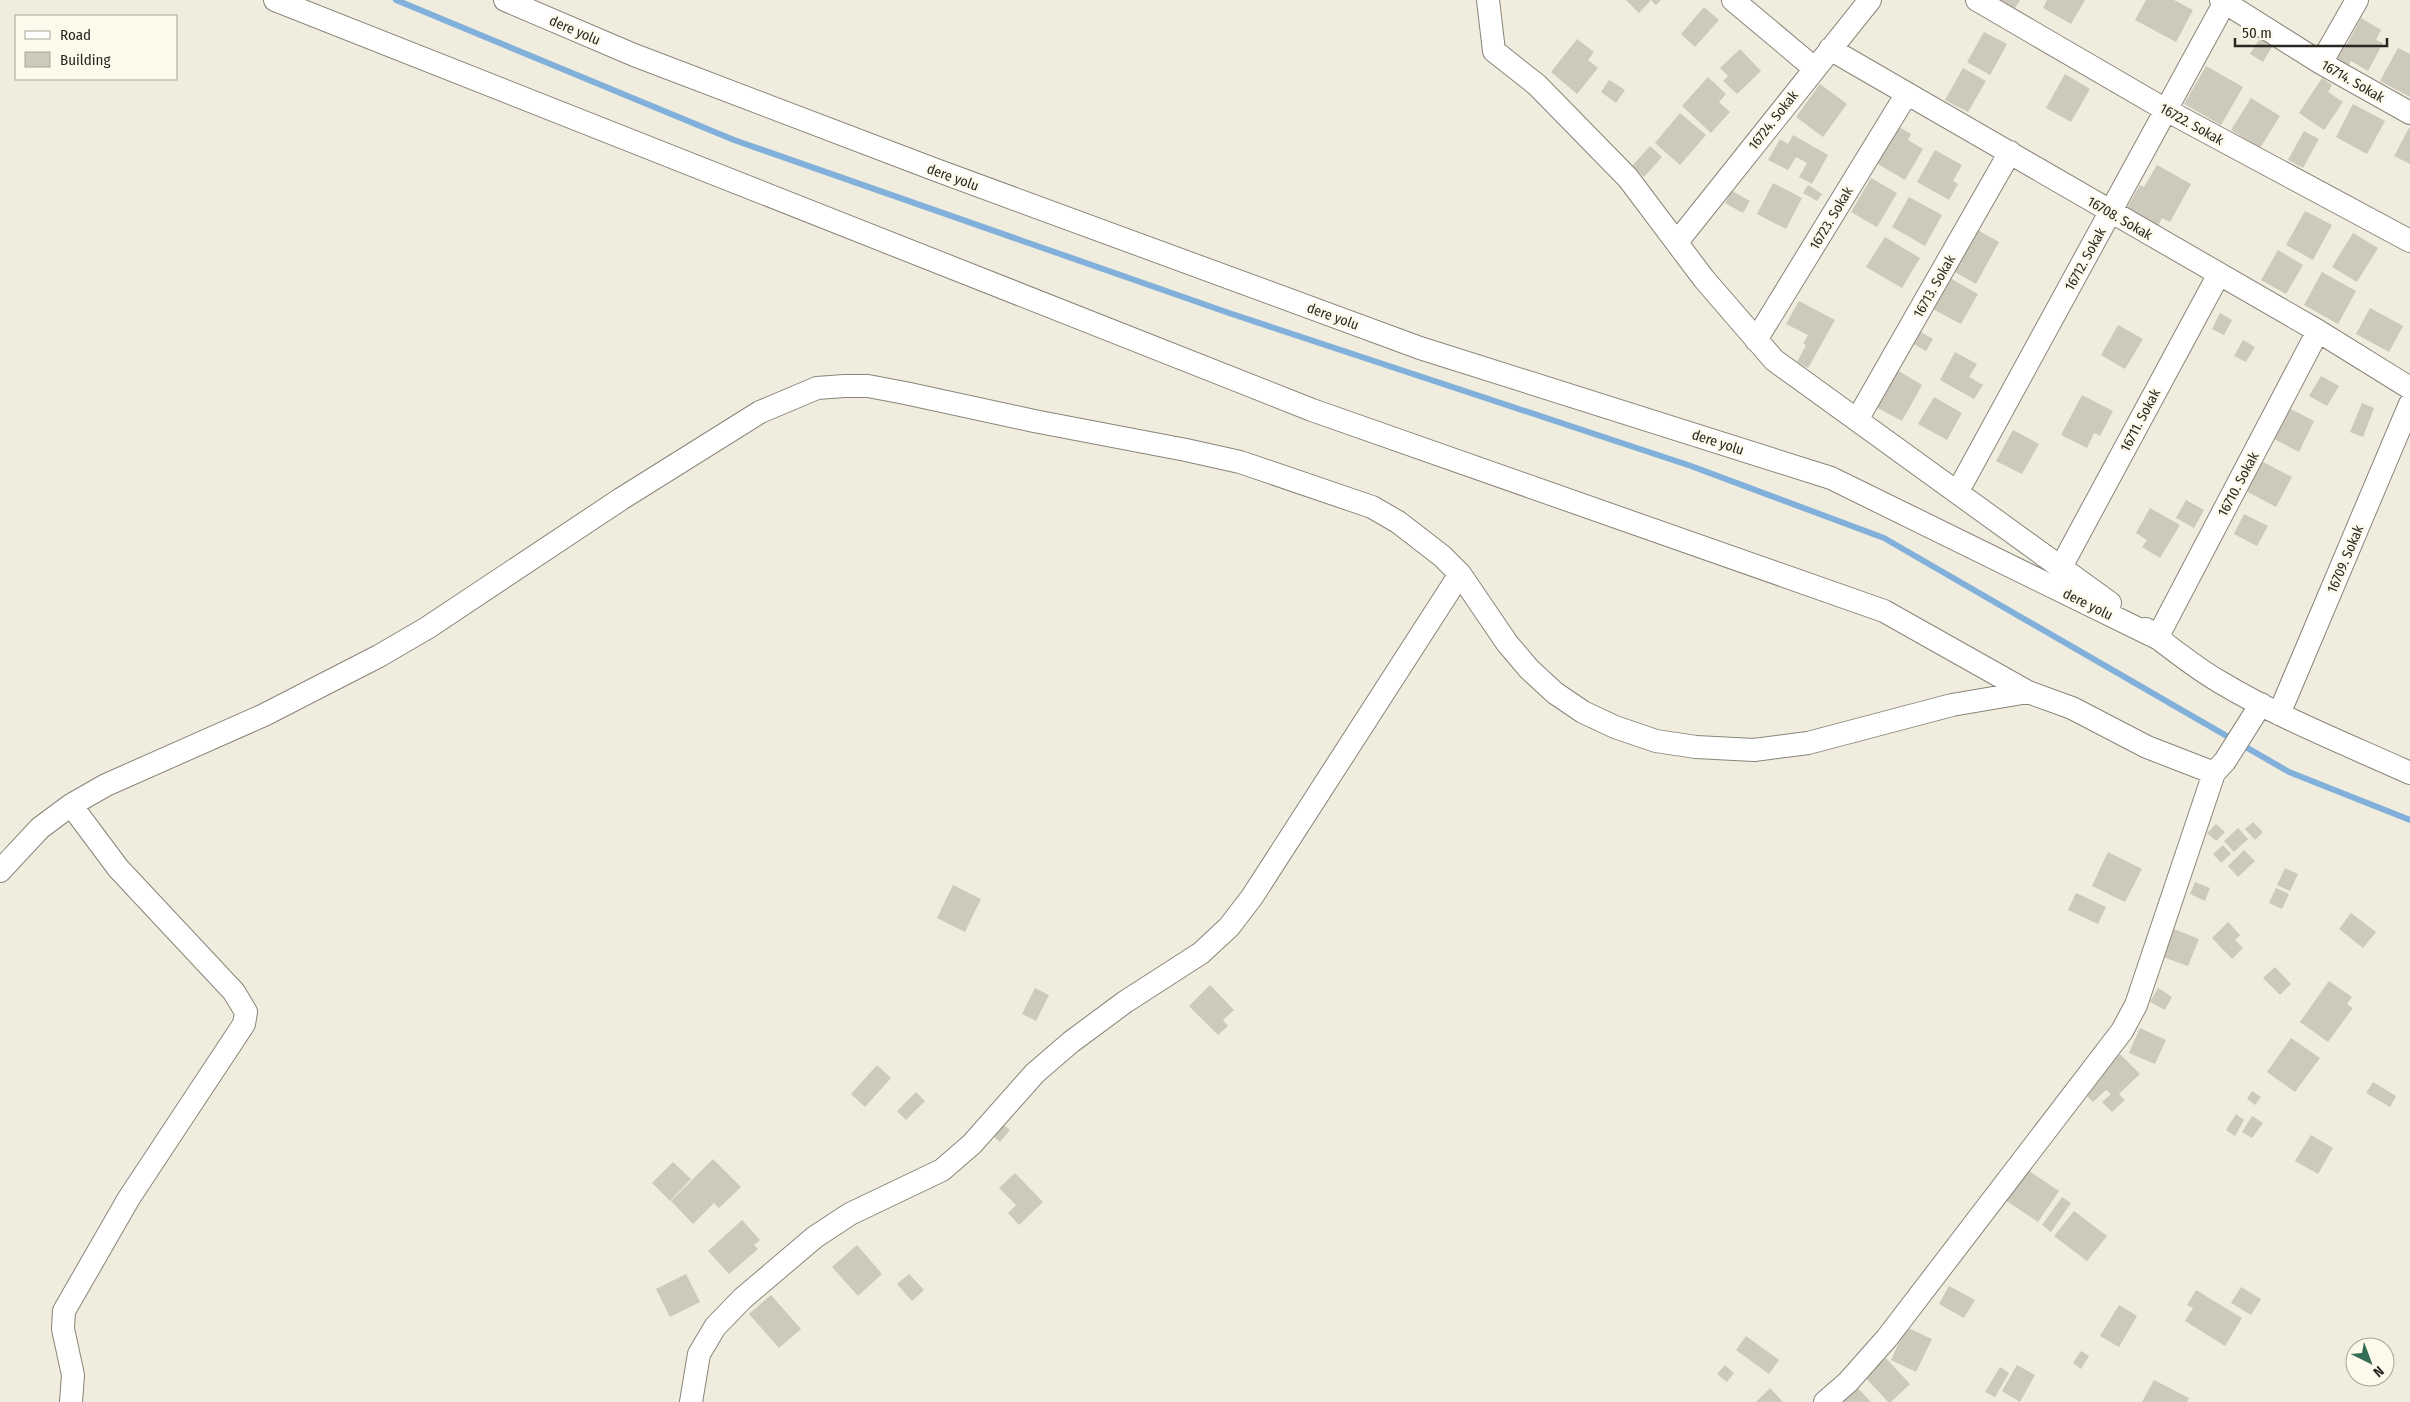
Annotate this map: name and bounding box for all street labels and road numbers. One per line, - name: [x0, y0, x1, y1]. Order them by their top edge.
- street label: dere yolu: [547, 12, 603, 49]
- street label: 16714. Sokak: [2318, 57, 2388, 107]
- street label: 16724. Sokak: [1745, 87, 1802, 153]
- street label: 16722. Sokak: [2157, 100, 2227, 149]
- street label: dere yolu: [925, 160, 981, 195]
- street label: 16723. Sokak: [1806, 183, 1857, 253]
- street label: 16708. Sokak: [2084, 193, 2156, 244]
- street label: 16712. Sokak: [2061, 224, 2110, 294]
- street label: 16713. Sokak: [1910, 251, 1959, 321]
- street label: dere yolu: [1305, 299, 1361, 334]
- street label: 16711. Sokak: [2117, 386, 2164, 455]
- street label: dere yolu: [1690, 426, 1746, 459]
- street label: 16710. Sokak: [2214, 449, 2263, 519]
- street label: 16709. Sokak: [2324, 522, 2368, 596]
- street label: dere yolu: [2060, 585, 2116, 624]

